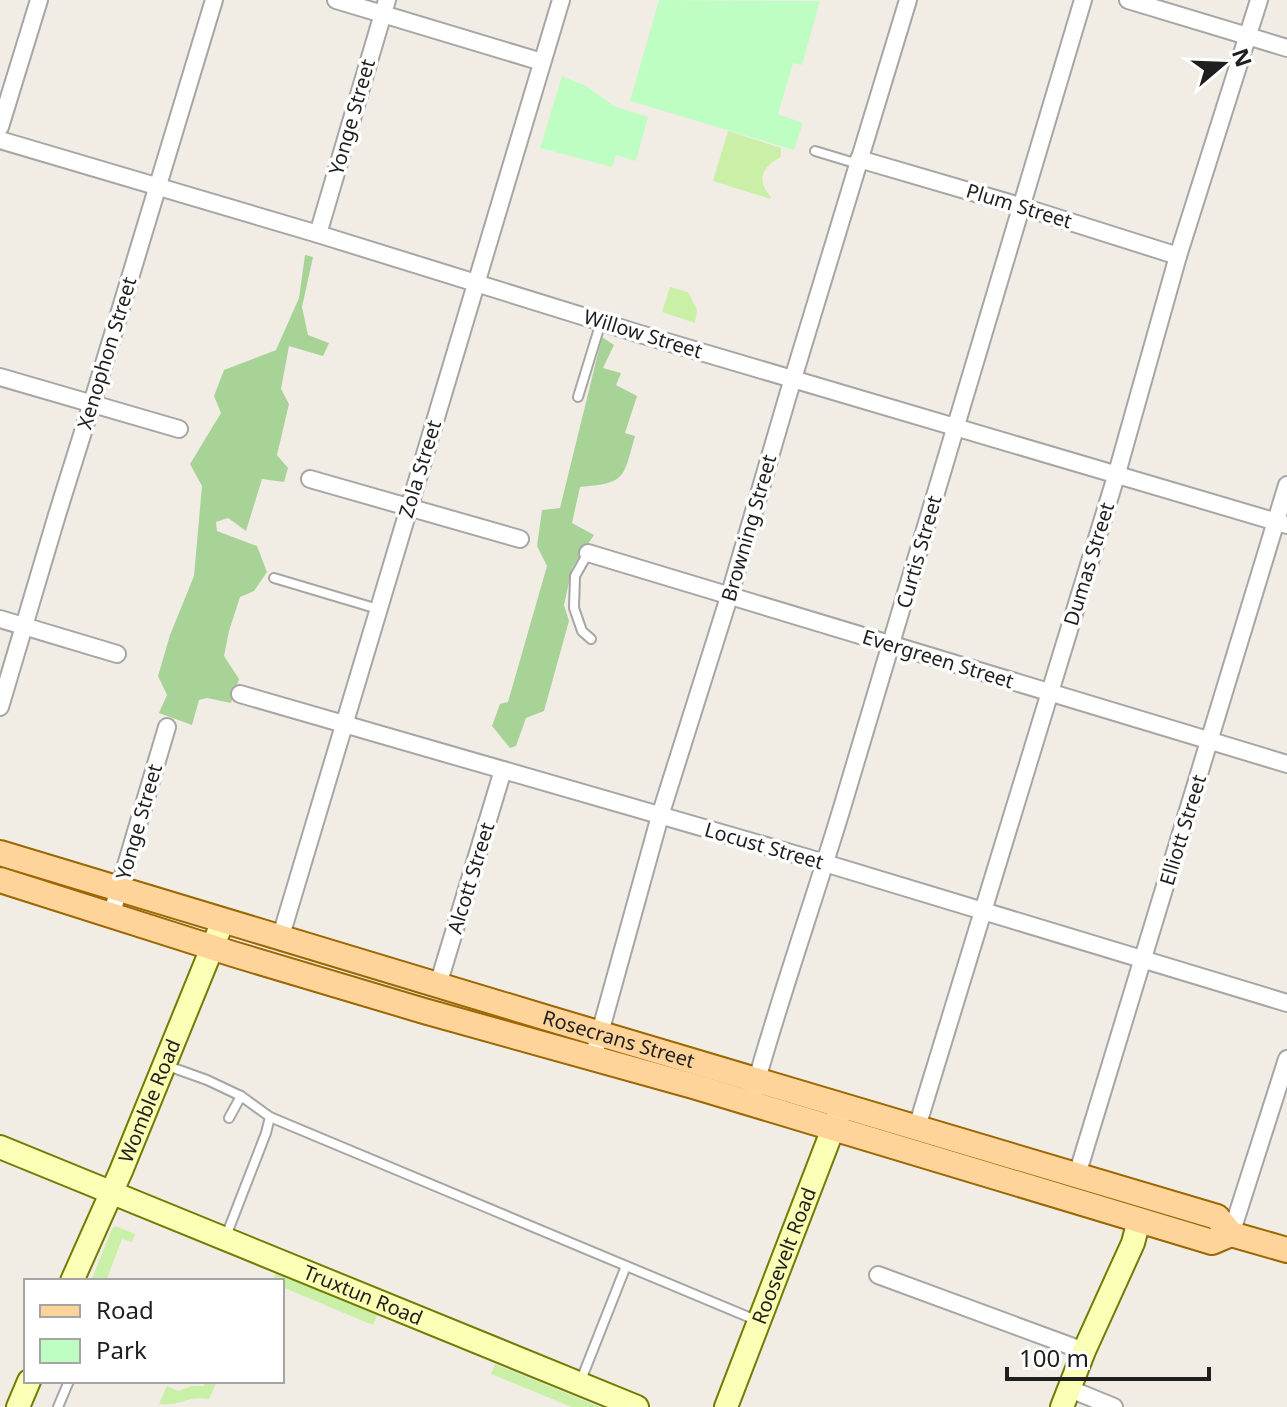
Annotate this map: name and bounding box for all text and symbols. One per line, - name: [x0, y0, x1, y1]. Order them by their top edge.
- north arrow: [1183, 24, 1263, 104]
- text: N: [1226, 44, 1260, 71]
- street label: Yonge Street: [322, 56, 381, 178]
- street label: Plum Street: [963, 177, 1075, 234]
- street label: Xenophon Street: [71, 274, 142, 432]
- street label: Willow Street: [581, 303, 706, 364]
- street label: Zola Street: [392, 417, 447, 521]
- street label: Browning Street: [715, 451, 782, 604]
- street label: Curtis Street: [890, 492, 948, 611]
- street label: Dumas Street: [1057, 499, 1120, 629]
- street label: Evergreen Street: [859, 623, 1017, 694]
- street label: Yonge Street: [109, 761, 168, 883]
- street label: Elliott Street: [1153, 771, 1212, 888]
- street label: Locust Street: [702, 816, 827, 875]
- street label: Alcott Street: [441, 819, 500, 937]
- street label: Rosecrans Street: [540, 1003, 698, 1074]
- street label: Womble Road: [112, 1035, 186, 1167]
- street label: Roosevelt Road: [745, 1183, 822, 1328]
- street label: Truxtun Road: [299, 1258, 427, 1331]
- legend: [24, 1279, 284, 1383]
- text: Road: [96, 1293, 154, 1326]
- scale bar: [1007, 1331, 1209, 1381]
- text: Park: [96, 1333, 147, 1366]
- text: 100 m: [1019, 1341, 1089, 1374]

